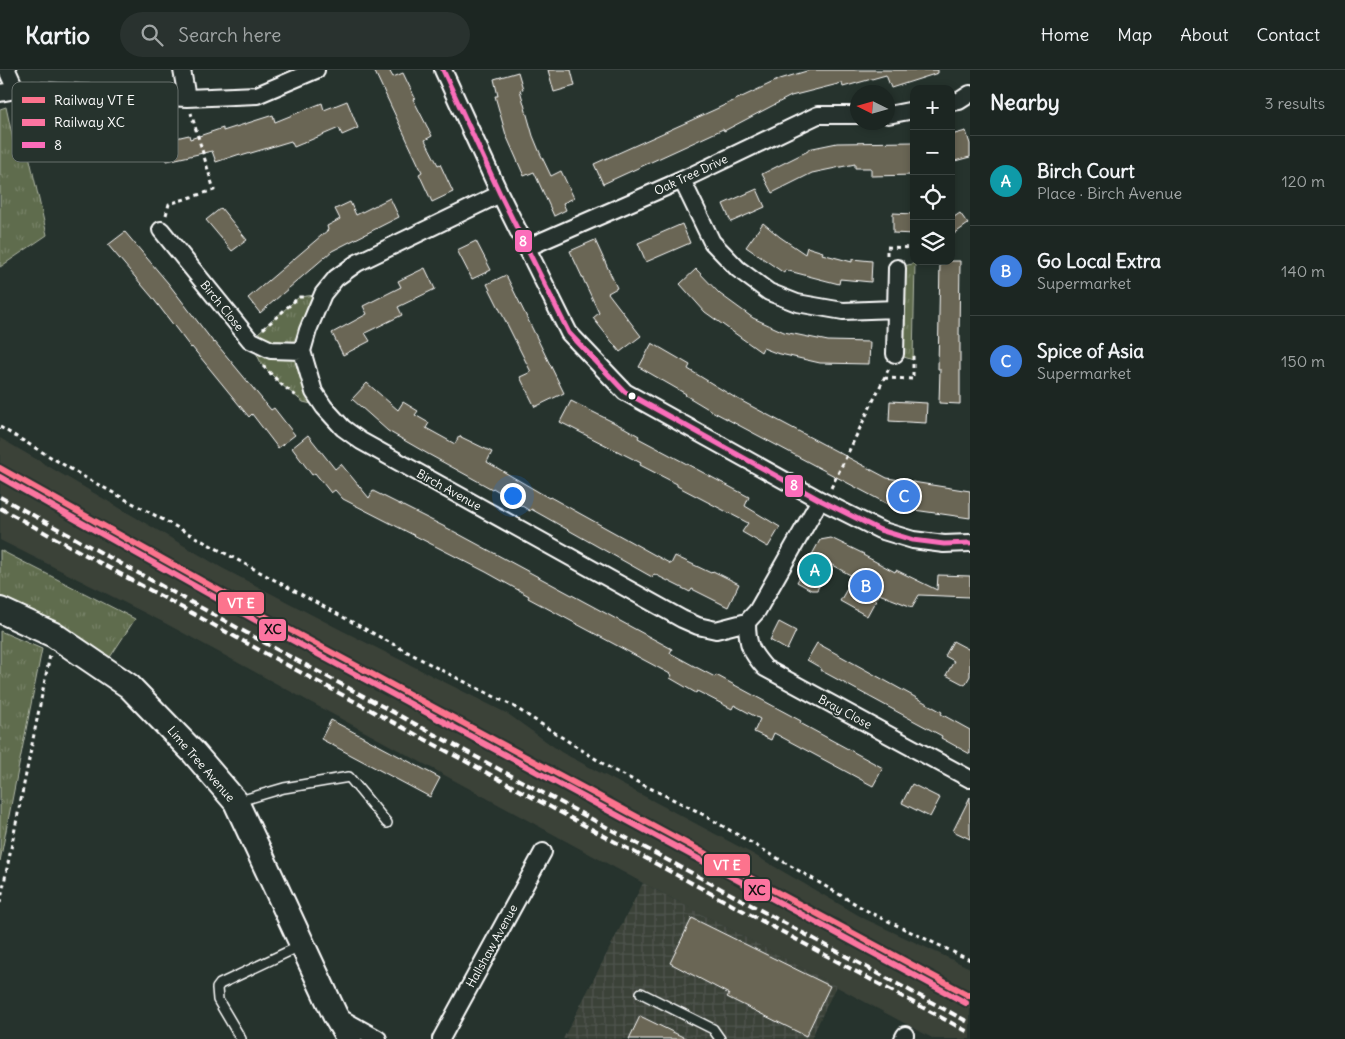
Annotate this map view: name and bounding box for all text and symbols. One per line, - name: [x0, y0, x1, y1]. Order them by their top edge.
- search box: [120, 12, 470, 57]
- text: Kartio: [25, 20, 90, 50]
- icon: search: [138, 21, 166, 49]
- text: Search here: [178, 23, 281, 47]
- text: Home: [1041, 23, 1089, 46]
- text: Map: [1117, 23, 1152, 46]
- text: About: [1180, 23, 1228, 46]
- text: Contact: [1256, 23, 1320, 46]
- legend: [12, 82, 178, 162]
- north arrow: [850, 85, 895, 130]
- map controls: [910, 85, 955, 265]
- button: +: [910, 85, 955, 130]
- text: Nearby: [990, 89, 1060, 116]
- text: Railway VT E: [54, 91, 135, 109]
- text: 3 results: [1265, 93, 1325, 113]
- text: Railway XC: [54, 113, 125, 131]
- button: −: [910, 130, 955, 175]
- text: 8: [54, 136, 62, 154]
- street label: Oak Tree Drive: [652, 151, 730, 198]
- text: Birch Court: [1037, 159, 1135, 183]
- text: A: [1001, 171, 1011, 191]
- text: 120 m: [1282, 171, 1325, 191]
- button: locate: [910, 175, 955, 220]
- text: Place · Birch Avenue: [1037, 183, 1182, 203]
- button: layers: [910, 220, 955, 265]
- line badge: 8: [514, 229, 533, 253]
- text: 8: [519, 232, 527, 250]
- text: Go Local Extra: [1037, 249, 1161, 273]
- text: B: [1001, 261, 1011, 281]
- text: 140 m: [1281, 261, 1325, 281]
- text: Supermarket: [1037, 273, 1131, 293]
- street label: Birch Close: [198, 277, 247, 334]
- text: Spice of Asia: [1037, 339, 1144, 363]
- text: C: [1001, 351, 1011, 371]
- text: 150 m: [1281, 351, 1325, 371]
- text: Supermarket: [1037, 363, 1131, 383]
- unlabelled marker: [627, 391, 637, 401]
- street label: Birch Avenue: [414, 466, 484, 513]
- line badge: 8: [784, 474, 804, 498]
- text: 8: [790, 476, 798, 494]
- pin: C: [888, 477, 920, 515]
- your location: [500, 483, 526, 509]
- pin: A: [799, 551, 831, 589]
- pin: B: [850, 567, 882, 605]
- line badge: VT E: [217, 591, 265, 615]
- text: VT E: [227, 594, 255, 612]
- line badge: XC: [258, 618, 287, 642]
- text: XC: [264, 620, 282, 638]
- street label: Bray Close: [816, 691, 875, 732]
- street label: Lime Tree Avenue: [165, 723, 238, 804]
- line badge: VT E: [703, 853, 751, 877]
- text: VT E: [713, 856, 741, 874]
- line badge: XC: [743, 878, 771, 902]
- text: XC: [748, 881, 766, 899]
- street label: Hallshaw Avenue: [463, 902, 521, 990]

